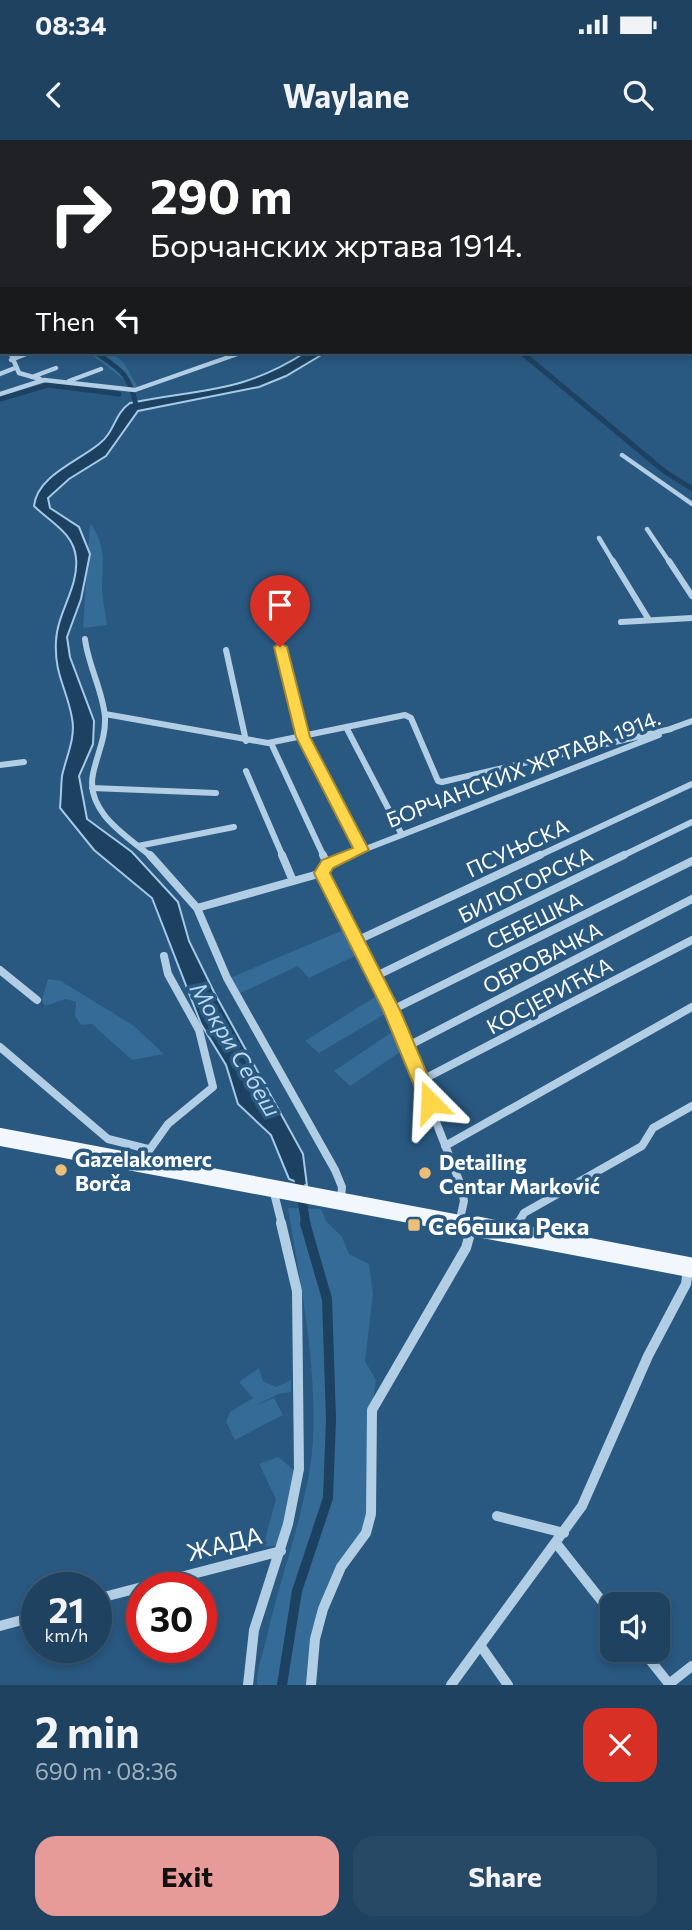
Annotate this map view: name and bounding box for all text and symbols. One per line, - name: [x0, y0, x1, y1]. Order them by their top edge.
- text: 08:34: [35, 9, 106, 40]
- text: Waylane: [283, 75, 409, 115]
- icon: back: [35, 76, 73, 114]
- icon: search: [619, 76, 657, 114]
- text: 290 m: [150, 164, 292, 224]
- icon: right: [35, 168, 126, 259]
- text: Борчанских жртава 1914.: [150, 224, 523, 264]
- icon: left: [109, 301, 147, 339]
- text: Then: [35, 305, 95, 336]
- pin: [250, 575, 310, 647]
- icon: arrive: [261, 586, 299, 624]
- street label: БОРЧАНСКИХ ЖРТАВА 1914.: [382, 704, 664, 832]
- street label: ПСУЊСКА: [462, 812, 572, 882]
- street label: БИЛОГОРСКА: [454, 841, 596, 927]
- street label: СЕБЕШКА: [482, 886, 586, 954]
- street label: ОБРОВАЧКА: [478, 916, 606, 998]
- street label: КОСЈЕРИЋКА: [482, 951, 616, 1039]
- water label: Мокри Себеш: [185, 977, 287, 1121]
- position arrow: [393, 1065, 467, 1139]
- place label: Gazelakomerc Borča: [75, 1146, 212, 1195]
- place label: Detailing Centar Marković: [439, 1149, 600, 1198]
- marker: Gazelakomerc Borča: [53, 1162, 69, 1178]
- marker: Detailing Centar Marković: [417, 1165, 433, 1181]
- place label: Себешка Река: [428, 1211, 589, 1240]
- marker: Себешка Река: [406, 1217, 422, 1233]
- street label: ЖАДА: [183, 1520, 265, 1566]
- speed limit sign: 30: [126, 1572, 217, 1663]
- text: 21: [49, 1587, 84, 1630]
- map controls: [600, 1592, 670, 1662]
- button: sound: [600, 1592, 670, 1662]
- text: km/h: [45, 1624, 88, 1646]
- text: 2 min: [35, 1705, 140, 1757]
- button: close: [583, 1708, 657, 1782]
- text: 690 m · 08:36: [35, 1757, 178, 1785]
- button: Exit: [35, 1836, 339, 1916]
- button: Share: [353, 1836, 657, 1916]

